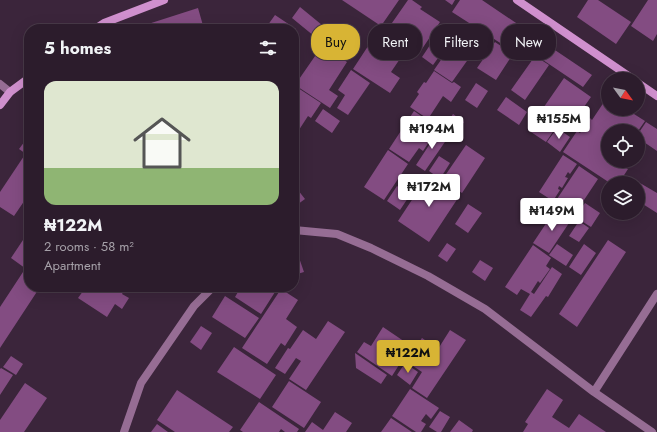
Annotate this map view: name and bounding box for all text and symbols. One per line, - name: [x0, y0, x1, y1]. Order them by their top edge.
- chip: Buy: [311, 24, 360, 60]
- chip: Rent: [368, 24, 422, 60]
- chip: Filters: [430, 24, 493, 60]
- chip: New: [501, 24, 556, 60]
- text: 5 homes: [44, 36, 111, 60]
- icon: filters: [257, 37, 279, 59]
- north arrow: [601, 72, 645, 116]
- map controls: [601, 72, 645, 220]
- pin: ₦155M: [531, 106, 587, 140]
- icon: home: [126, 107, 198, 179]
- text: ₦155M: [537, 109, 581, 128]
- pin: ₦194M: [404, 116, 460, 150]
- text: ₦194M: [409, 119, 455, 138]
- button: locate: [601, 124, 645, 168]
- pin: ₦172M: [401, 174, 457, 208]
- button: layers: [601, 176, 645, 220]
- text: ₦172M: [407, 177, 451, 196]
- pin: ₦149M: [524, 198, 580, 232]
- text: ₦149M: [529, 201, 575, 220]
- text: ₦122M: [44, 213, 102, 237]
- text: 2 rooms · 58 m²: [44, 237, 134, 256]
- text: Apartment: [44, 256, 101, 275]
- pin: ₦122M: [380, 340, 436, 374]
- text: ₦122M: [386, 343, 430, 362]

